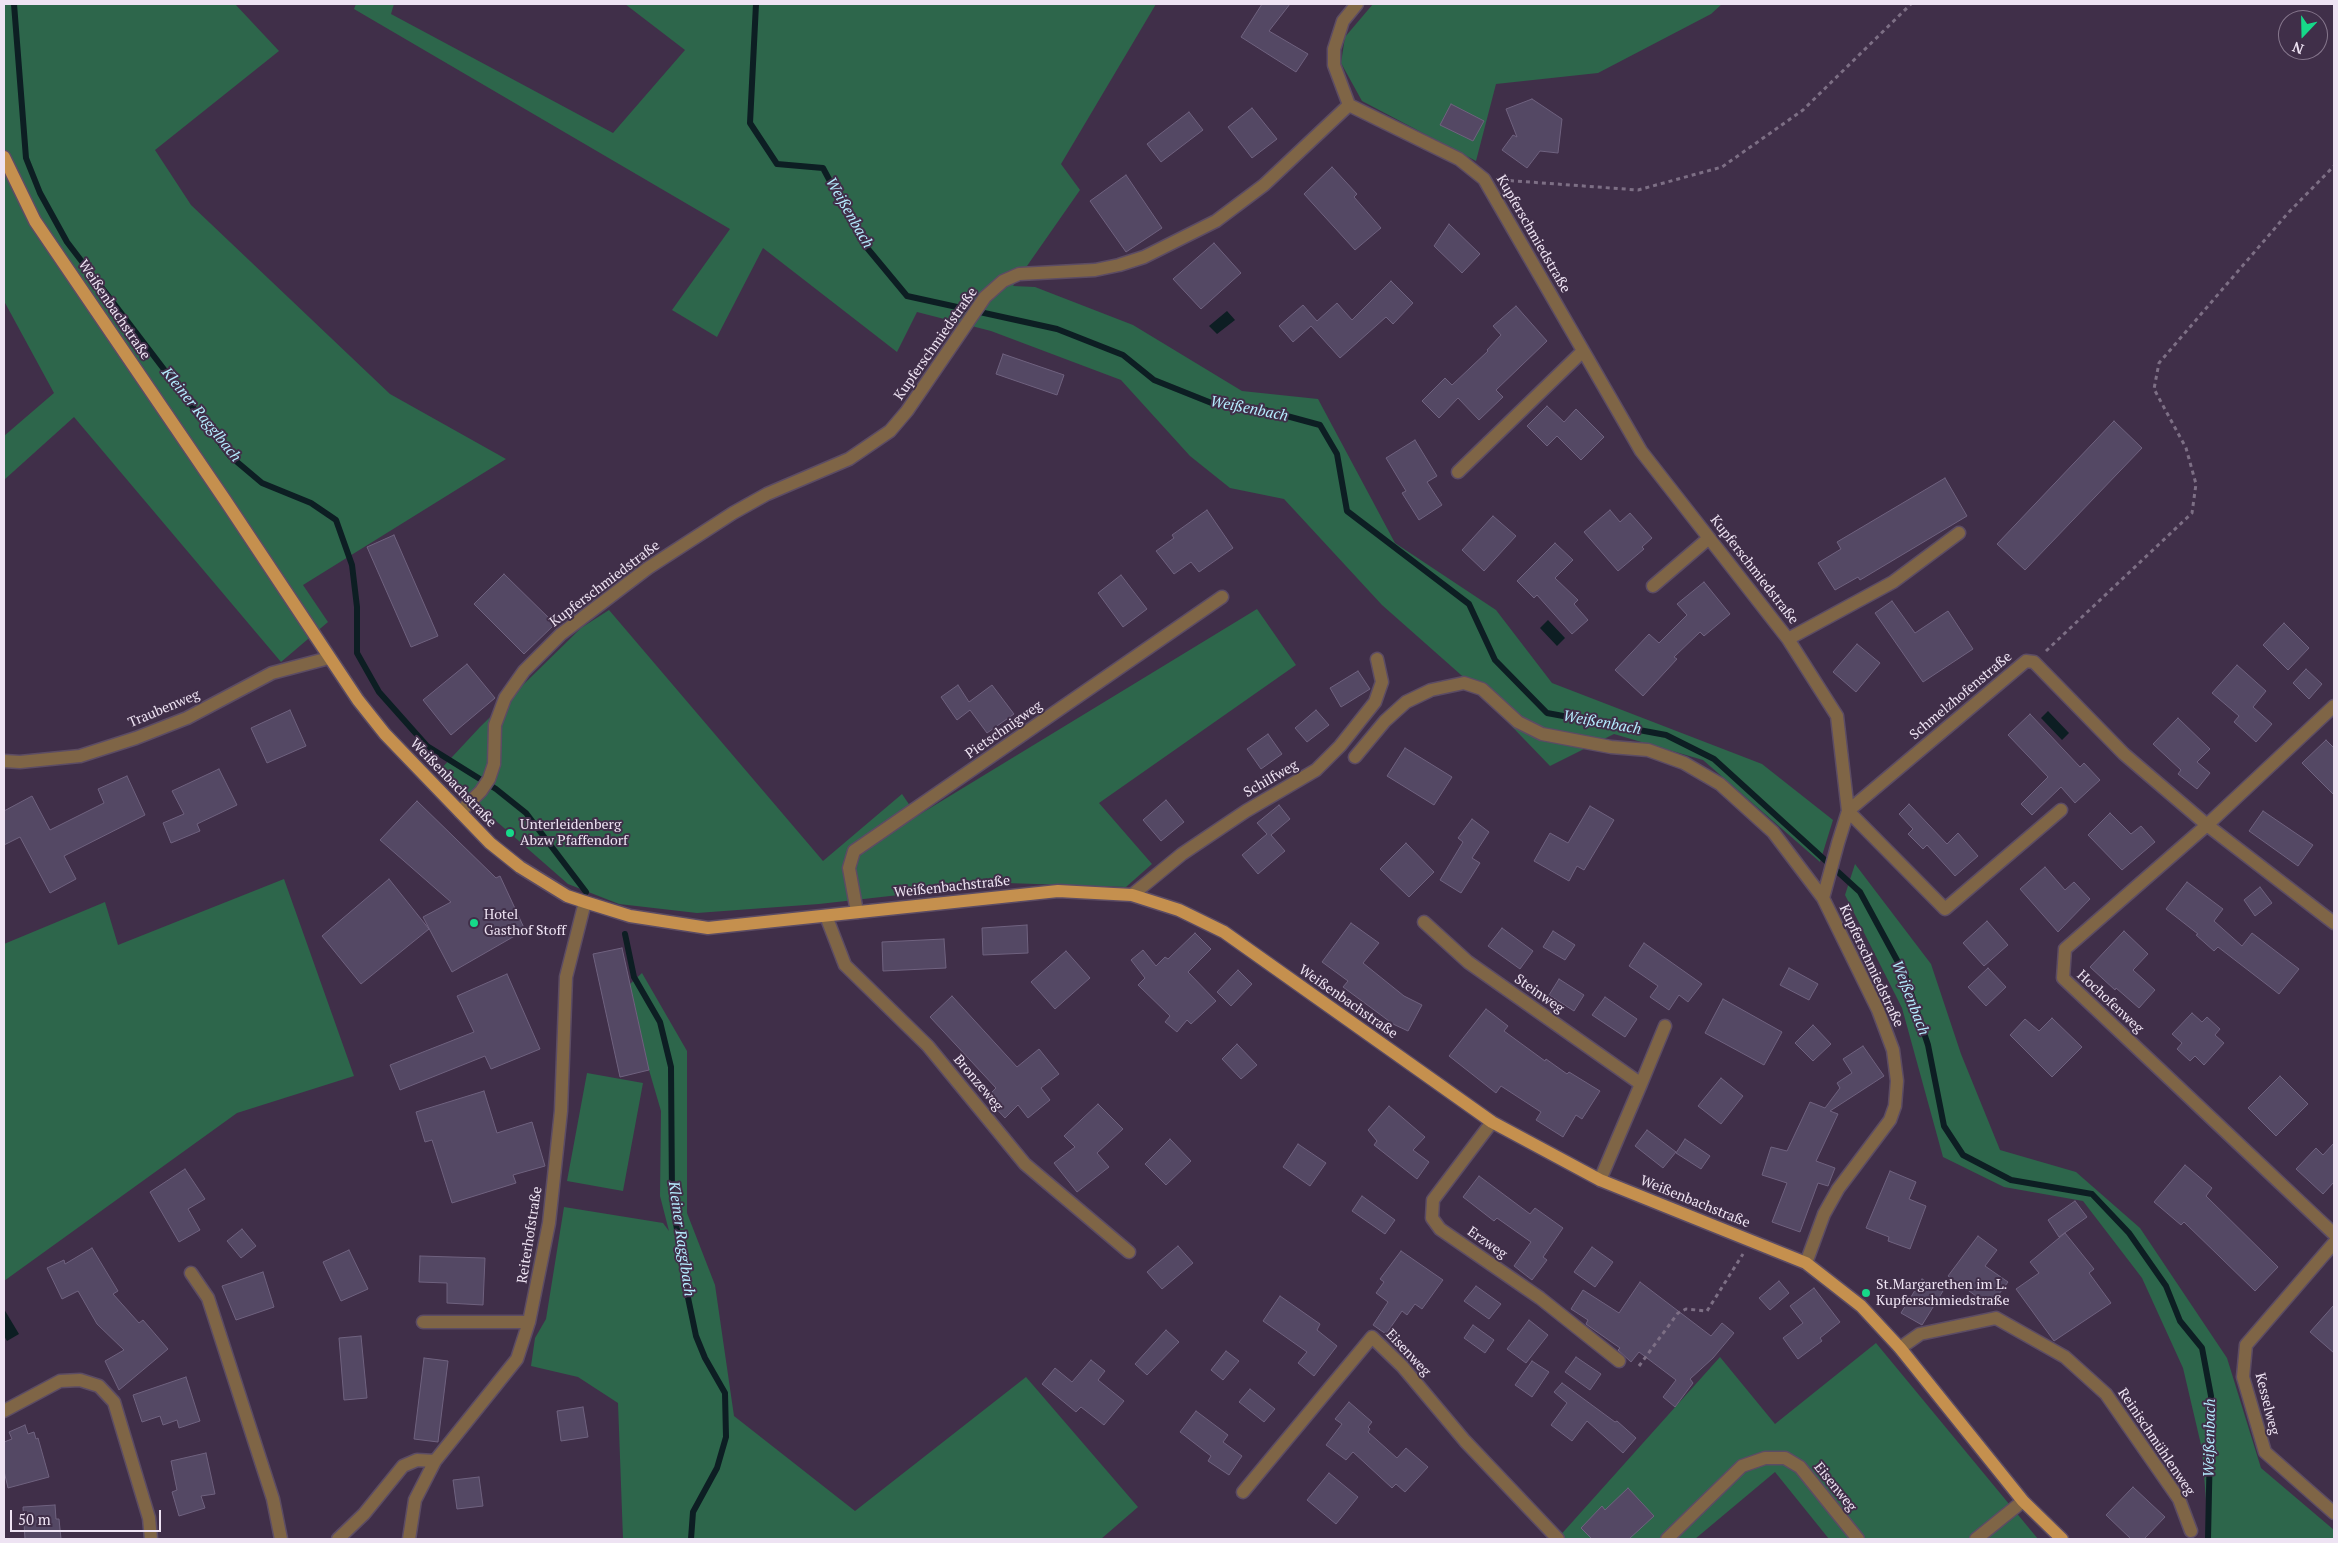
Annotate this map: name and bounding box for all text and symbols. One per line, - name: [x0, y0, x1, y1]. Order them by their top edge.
- north arrow: [2278, 10, 2328, 60]
- text: N: [2289, 38, 2306, 59]
- street label: Kupferschmiedstraße: [1492, 172, 1574, 296]
- water label: Weißenbach: [821, 174, 877, 252]
- street label: Weißenbachstraße: [74, 257, 154, 363]
- street label: Kupferschmiedstraße: [891, 284, 981, 404]
- water label: Kleiner Ragglbach: [157, 364, 245, 466]
- water label: Weißenbach: [1209, 393, 1289, 425]
- street label: Kupferschmiedstraße: [1706, 512, 1802, 628]
- street label: Kupferschmiedstraße: [547, 537, 663, 631]
- street label: Schmelzhofenstraße: [1907, 648, 2015, 744]
- street label: Traubenweg: [126, 686, 202, 732]
- street label: Pietschnigweg: [962, 697, 1046, 763]
- water label: Weißenbach: [1562, 707, 1642, 739]
- street label: Weißenbachstraße: [406, 735, 500, 831]
- street label: Schilfweg: [1241, 757, 1301, 801]
- place label: Unterleidenberg Abzw Pfaffendorf: [520, 817, 628, 850]
- marker: Unterleidenberg Abzw Pfaffendorf: [504, 827, 516, 839]
- street label: Weißenbachstraße: [893, 873, 1011, 901]
- street label: Kupferschmiedstraße: [1835, 902, 1907, 1030]
- place label: Hotel Gasthof Stoff: [484, 907, 566, 940]
- marker: Hotel Gasthof Stoff: [468, 917, 480, 929]
- water label: Weißenbach: [1887, 958, 1933, 1038]
- street label: Weißenbachstraße: [1295, 962, 1401, 1042]
- street label: Hochofenweg: [2073, 967, 2147, 1037]
- street label: Steinweg: [1511, 971, 1567, 1017]
- street label: Bronzeweg: [950, 1051, 1006, 1115]
- street label: Weißenbachstraße: [1638, 1172, 1752, 1232]
- water label: Kleiner Ragglbach: [664, 1180, 698, 1298]
- street label: Reiterhofstraße: [514, 1185, 546, 1285]
- street label: Erzweg: [1464, 1223, 1510, 1263]
- place label: St.Margarethen im L. Kupferschmiedstraße: [1876, 1277, 2010, 1310]
- marker: St.Margarethen im L. Kupferschmiedstraße: [1860, 1287, 1872, 1299]
- street label: Eisenweg: [1382, 1326, 1434, 1380]
- street label: Kesselweg: [2251, 1371, 2283, 1437]
- street label: Reinischmühlenweg: [2114, 1385, 2198, 1499]
- water label: Weißenbach: [2200, 1398, 2220, 1478]
- street label: Eisenweg: [1810, 1459, 1860, 1515]
- scale bar: [12, 1500, 164, 1532]
- text: 50 m: [18, 1509, 51, 1529]

